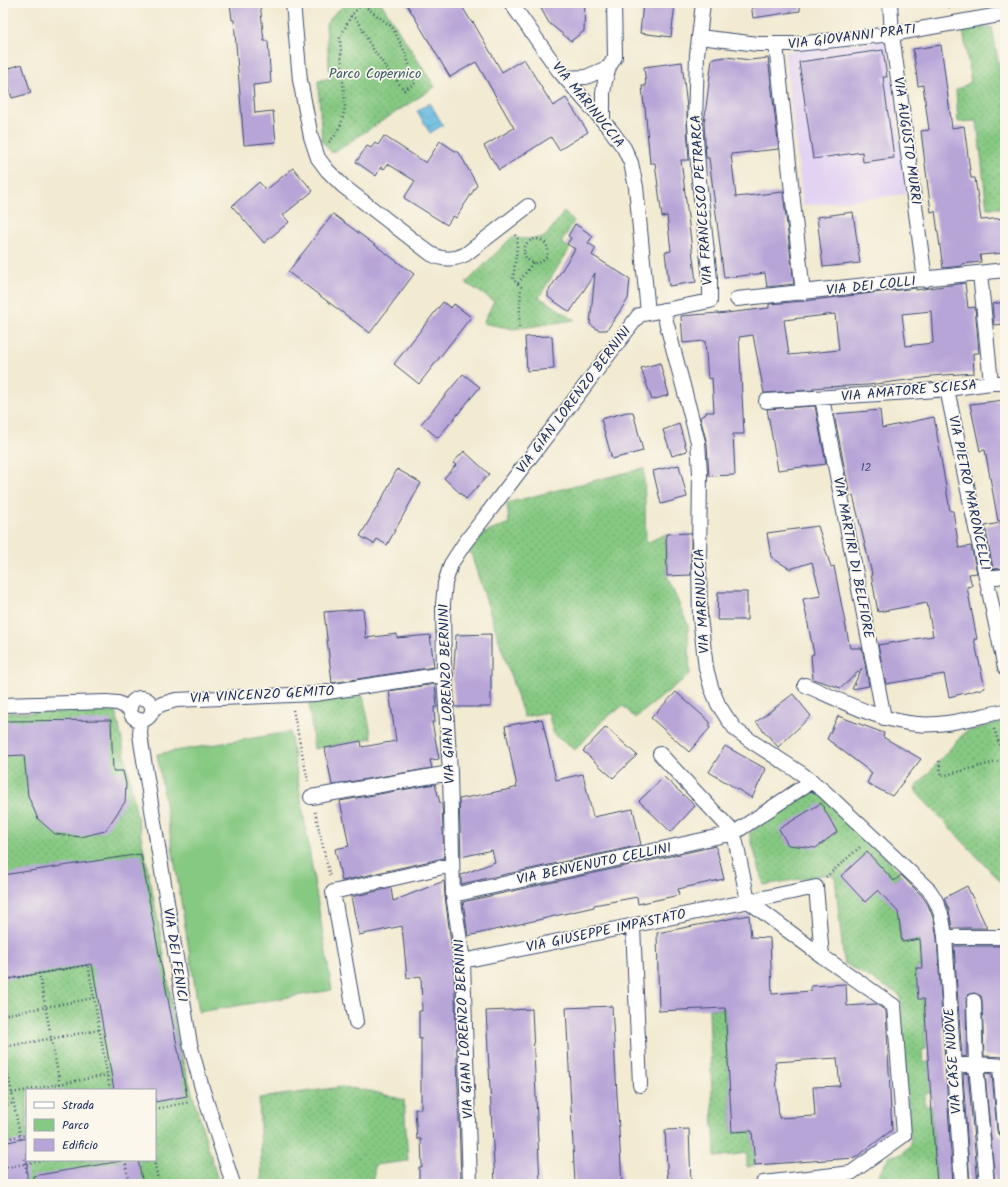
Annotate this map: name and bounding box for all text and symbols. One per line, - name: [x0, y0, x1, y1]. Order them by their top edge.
- street label: VIA GIOVANNI PRATI: [787, 18, 917, 56]
- street label: VIA MARINUCCIA: [546, 57, 630, 153]
- park label: Parco Copernico: [329, 63, 421, 85]
- street label: VIA AUGUSTO MURRI: [887, 76, 927, 206]
- street label: VIA FRANCESCO PETRARCA: [685, 114, 719, 286]
- street label: VIA DEI COLLI: [825, 270, 917, 302]
- street label: VIA GIAN LORENZO BERNINI: [511, 321, 637, 479]
- street label: VIA AMATORE SCIESA: [840, 374, 978, 408]
- street label: VIA PIETRO MARONCELLI: [942, 413, 996, 573]
- house number: 12: [861, 458, 871, 477]
- street label: VIA MARTIRI DI BELFIORE: [827, 475, 880, 641]
- street label: VIA MARINUCCIA: [688, 548, 716, 654]
- street label: VIA GIAN LORENZO BERNINI: [433, 604, 461, 784]
- street label: VIA VINCENZO GEMITO: [189, 680, 335, 710]
- street label: VIA BENVENUTO CELLINI: [515, 837, 673, 891]
- street label: VIA GIUSEPPE IMPASTATO: [524, 903, 688, 959]
- street label: VIA DEI FENICI: [157, 906, 193, 1004]
- street label: VIA GIAN LORENZO BERNINI: [448, 938, 480, 1120]
- street label: VIA CASE NUOVE: [938, 1006, 968, 1115]
- legend: [26, 1089, 156, 1161]
- text: Strada: [62, 1096, 95, 1115]
- text: Parco: [62, 1116, 89, 1135]
- text: Edificio: [62, 1136, 98, 1155]

